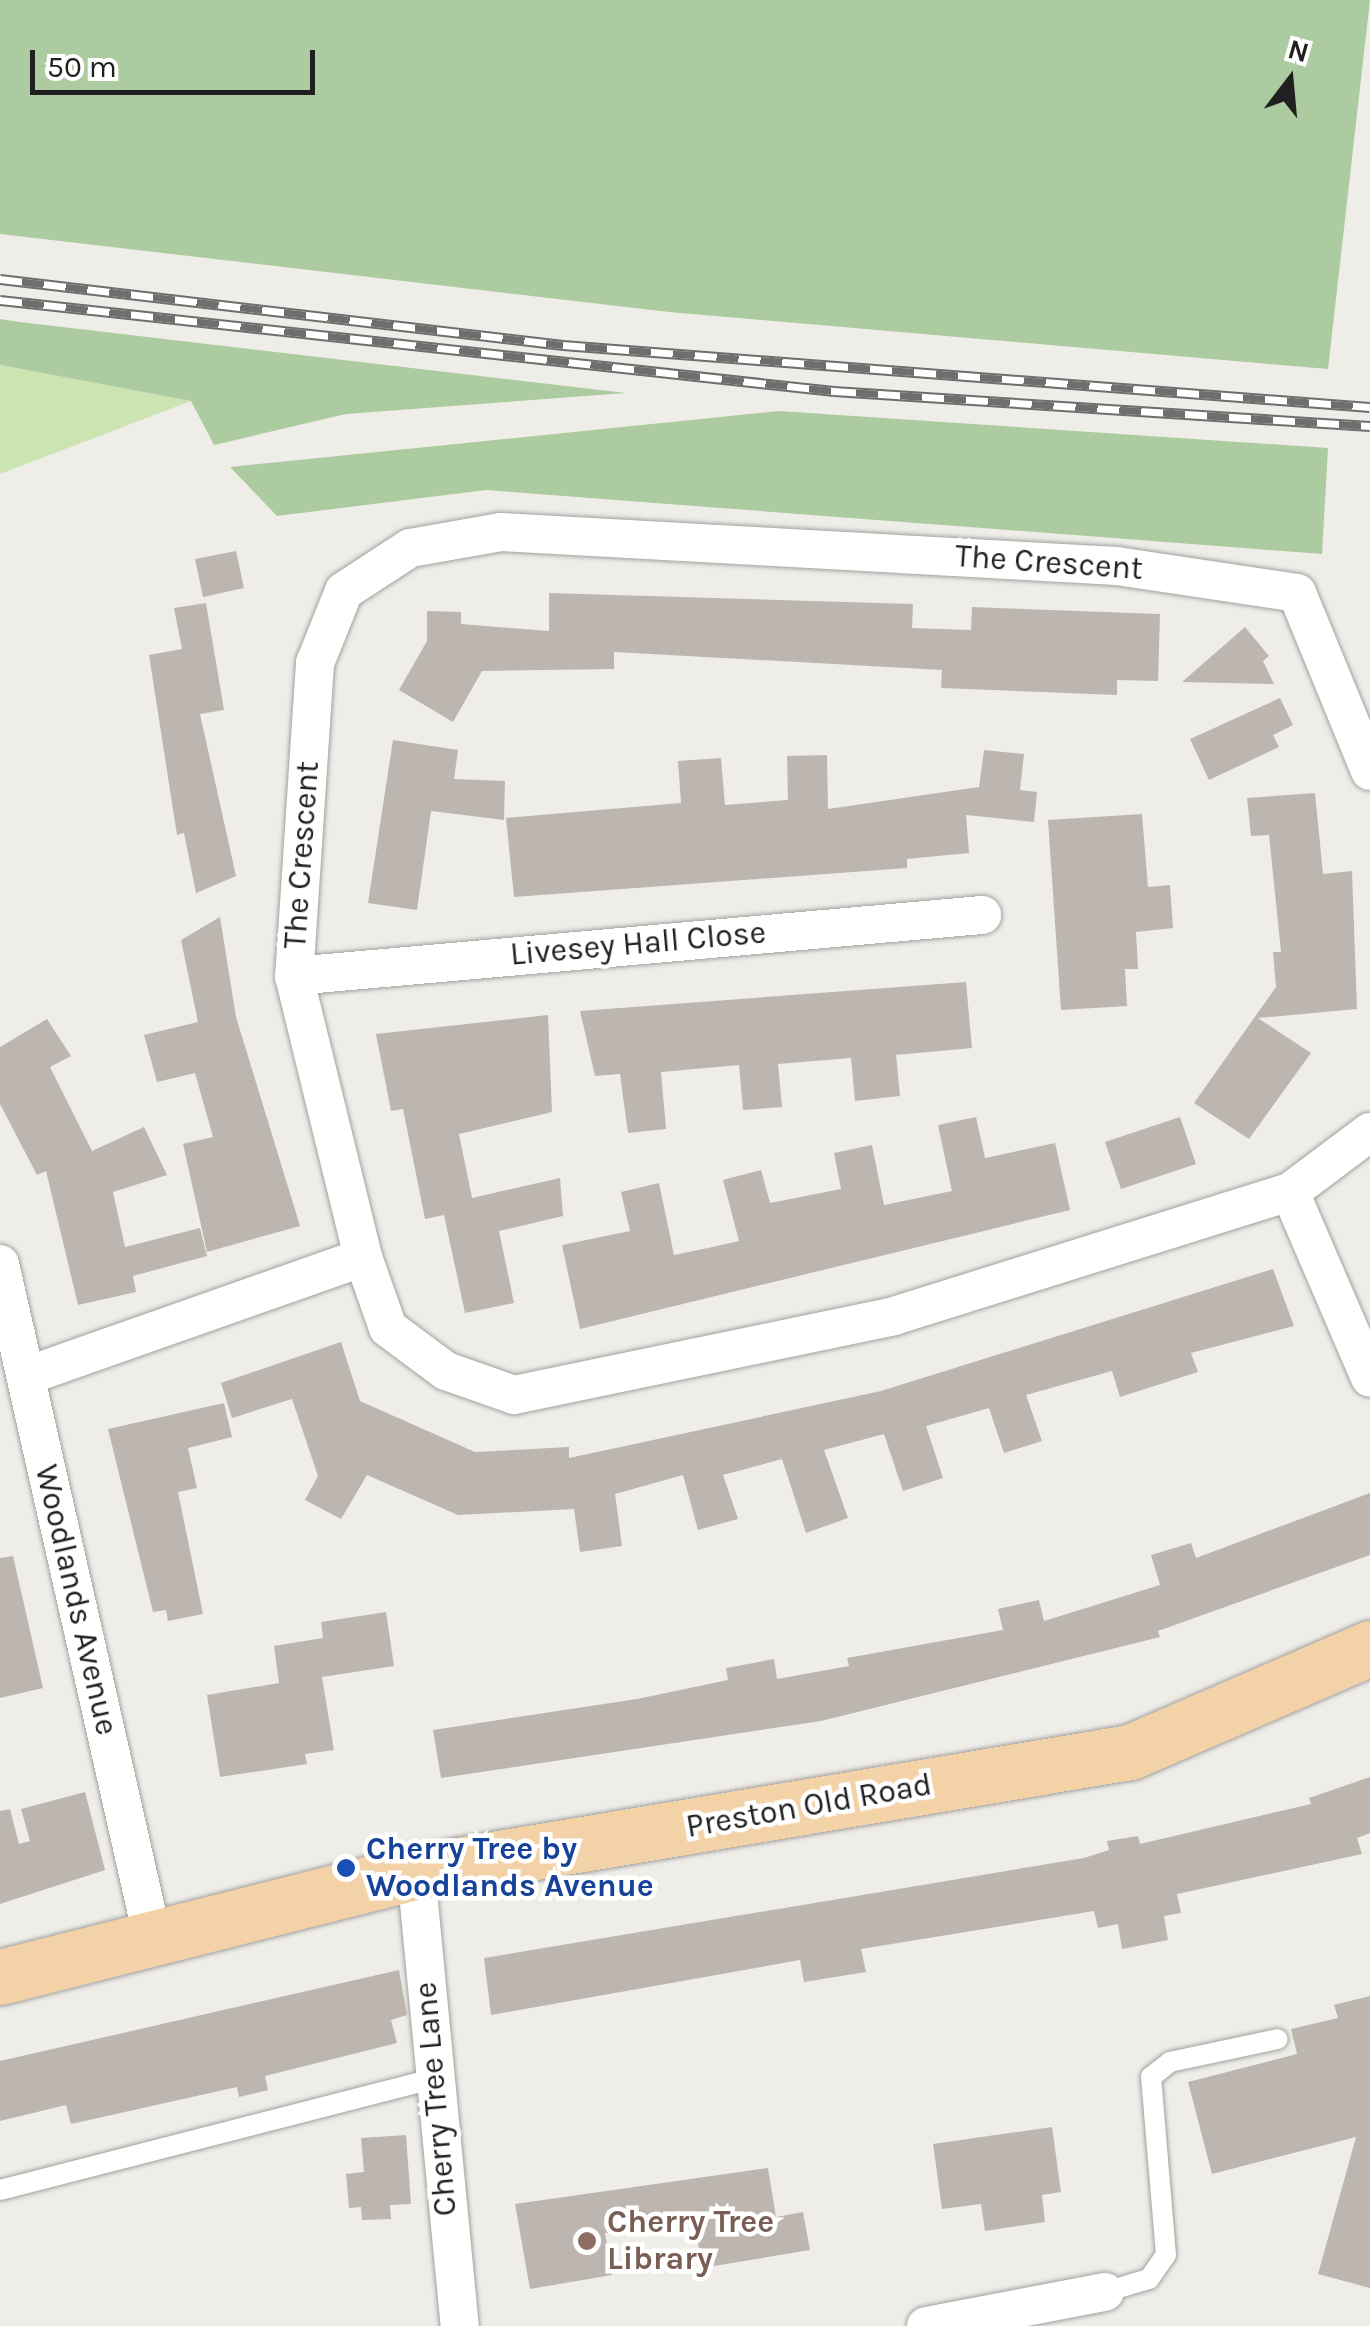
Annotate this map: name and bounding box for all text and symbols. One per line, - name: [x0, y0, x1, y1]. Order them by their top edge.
- scale bar: [35, 30, 320, 92]
- north arrow: [1240, 30, 1340, 130]
- text: N: [1284, 32, 1313, 69]
- text: 50 m: [47, 49, 117, 85]
- street label: The Crescent: [954, 537, 1144, 589]
- street label: The Crescent: [276, 760, 328, 950]
- street label: Livesey Hall Close: [509, 914, 767, 974]
- street label: Woodlands Avenue: [26, 1461, 126, 1739]
- street label: Preston Old Road: [683, 1765, 935, 1847]
- place label: Cherry Tree by Woodlands Avenue: [366, 1831, 654, 1906]
- marker: Cherry Tree by Woodlands Avenue: [335, 1857, 357, 1879]
- street label: Cherry Tree Lane: [407, 1980, 465, 2218]
- place label: Cherry Tree Library: [607, 2204, 774, 2279]
- marker: Cherry Tree Library: [576, 2230, 598, 2252]

